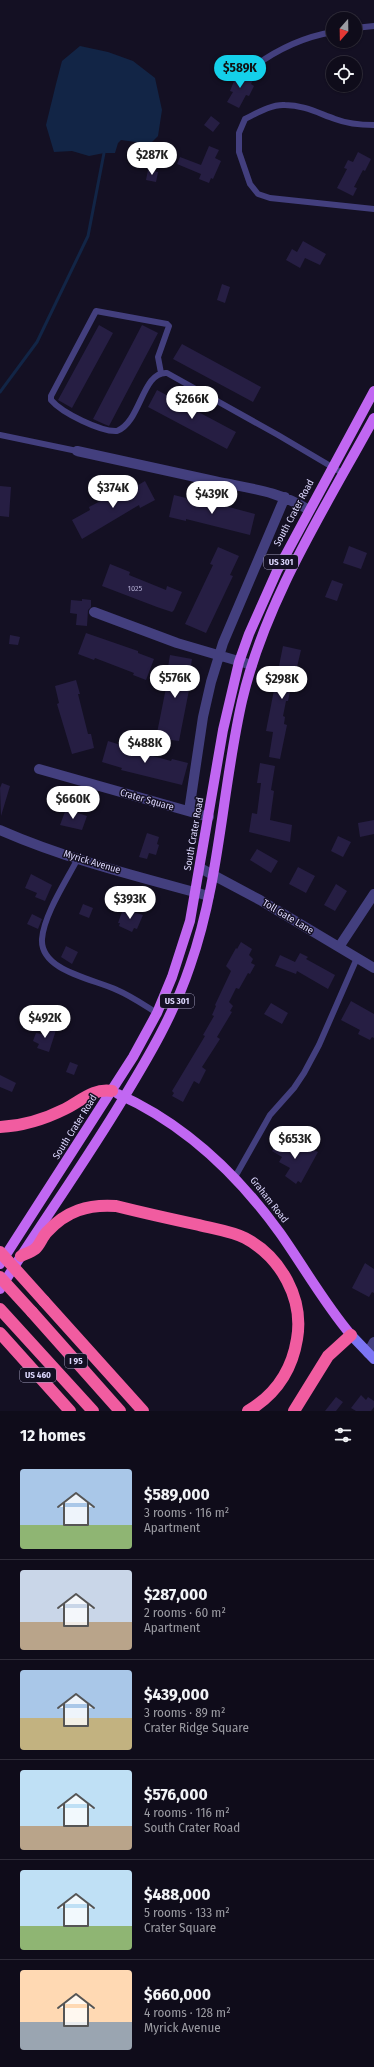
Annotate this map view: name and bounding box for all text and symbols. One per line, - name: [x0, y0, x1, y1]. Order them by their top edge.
- north arrow: [326, 12, 362, 48]
- map controls: [326, 12, 362, 92]
- pin: $589K: [212, 55, 268, 89]
- button: locate: [326, 56, 362, 92]
- text: $589K: [223, 60, 257, 75]
- pin: $287K: [124, 142, 180, 176]
- text: $287K: [136, 147, 168, 162]
- pin: $266K: [164, 386, 220, 420]
- text: $266K: [175, 391, 209, 406]
- pin: $374K: [85, 475, 141, 509]
- street label: South Crater Road: [271, 478, 317, 548]
- text: $374K: [97, 480, 129, 495]
- pin: $439K: [184, 481, 240, 515]
- text: $439K: [195, 486, 229, 501]
- road number: US 301: [264, 555, 298, 569]
- house number: 1025: [128, 584, 143, 593]
- pin: $576K: [147, 665, 203, 699]
- pin: $298K: [254, 666, 310, 700]
- text: $576K: [159, 670, 191, 685]
- text: $298K: [265, 671, 299, 686]
- pin: $488K: [117, 730, 173, 764]
- text: $488K: [128, 735, 162, 750]
- pin: $660K: [45, 786, 101, 820]
- street label: Crater Square: [119, 787, 175, 813]
- text: $660K: [56, 791, 90, 806]
- street label: South Crater Road: [182, 797, 206, 871]
- street label: Myrick Avenue: [62, 848, 122, 876]
- pin: $393K: [102, 886, 158, 920]
- text: $393K: [114, 891, 146, 906]
- street label: Toll Gate Lane: [260, 897, 316, 937]
- road number: US 301: [160, 994, 194, 1008]
- pin: $492K: [17, 1005, 73, 1039]
- text: $492K: [28, 1010, 62, 1025]
- street label: South Crater Road: [50, 1092, 100, 1162]
- pin: $653K: [267, 1126, 323, 1160]
- text: $653K: [278, 1131, 312, 1146]
- street label: Graham Road: [247, 1175, 291, 1225]
- road number: I 95: [65, 1354, 87, 1368]
- road number: US 460: [20, 1368, 56, 1382]
- icon: filters: [332, 1424, 354, 1446]
- text: 12 homes: [20, 1425, 86, 1446]
- text: $589,000: [144, 1484, 210, 1505]
- icon: home: [52, 1485, 100, 1533]
- text: 3 rooms · 116 m²: [144, 1505, 229, 1520]
- text: Apartment: [144, 1520, 200, 1535]
- text: $287,000: [144, 1584, 208, 1605]
- icon: home: [52, 1586, 100, 1634]
- text: 2 rooms · 60 m²: [144, 1605, 226, 1620]
- text: Apartment: [144, 1620, 200, 1635]
- text: $439,000: [144, 1684, 209, 1705]
- icon: home: [52, 1686, 100, 1734]
- text: 3 rooms · 89 m²: [144, 1705, 226, 1720]
- text: Crater Ridge Square: [144, 1720, 249, 1735]
- text: $576,000: [144, 1784, 208, 1805]
- icon: home: [52, 1786, 100, 1834]
- text: 4 rooms · 116 m²: [144, 1805, 230, 1820]
- text: South Crater Road: [144, 1820, 240, 1835]
- text: $488,000: [144, 1884, 211, 1905]
- icon: home: [52, 1886, 100, 1934]
- text: 5 rooms · 133 m²: [144, 1905, 230, 1920]
- text: Crater Square: [144, 1920, 216, 1935]
- text: $660,000: [144, 1984, 211, 2005]
- icon: home: [52, 1986, 100, 2034]
- text: 4 rooms · 128 m²: [144, 2005, 231, 2020]
- text: Myrick Avenue: [144, 2020, 221, 2035]

